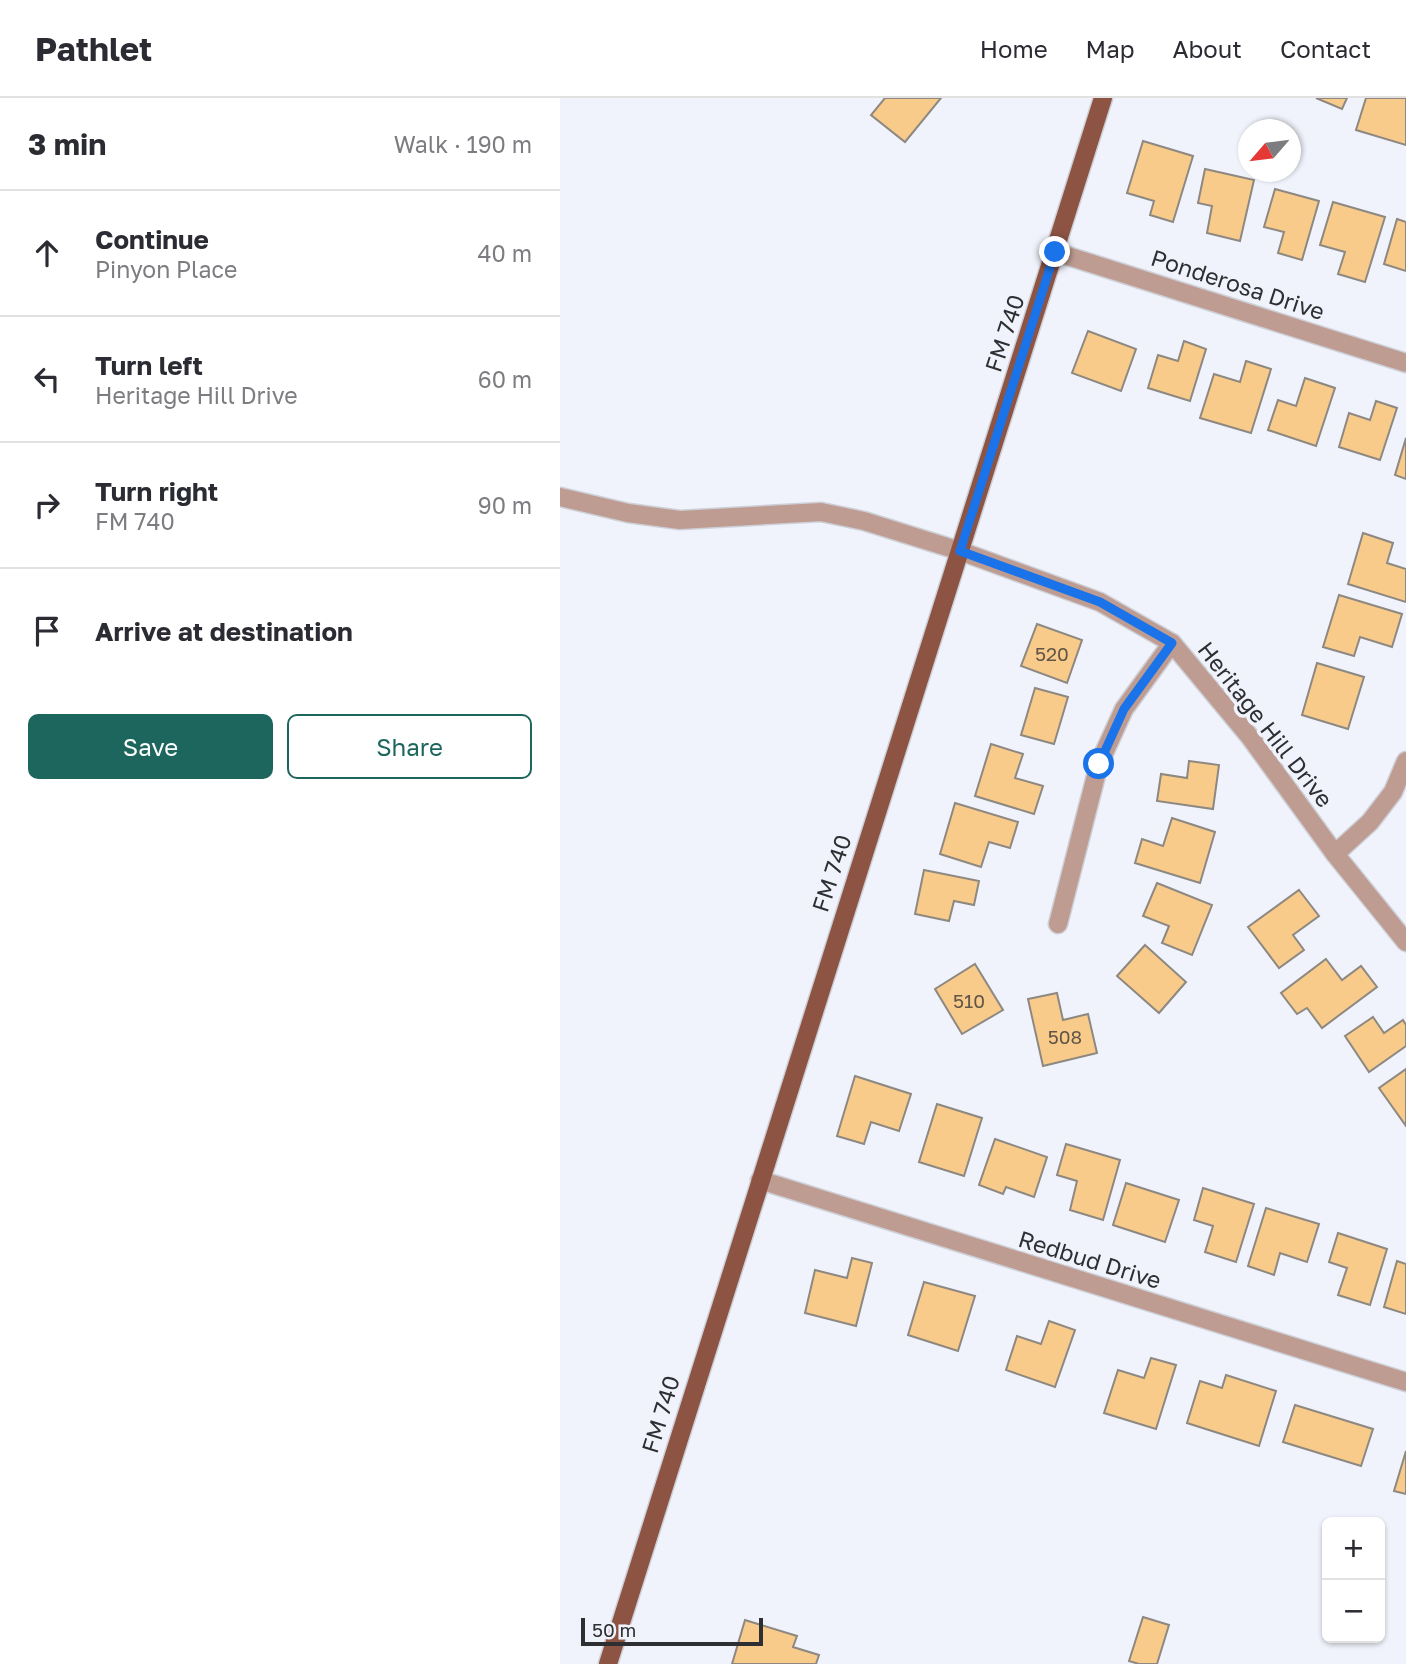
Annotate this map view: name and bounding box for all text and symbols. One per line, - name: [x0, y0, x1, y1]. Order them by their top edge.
- text: Pathlet: [35, 29, 152, 68]
- text: Home: [980, 34, 1048, 63]
- text: Map: [1086, 34, 1135, 63]
- text: About: [1173, 34, 1242, 63]
- text: Contact: [1280, 34, 1371, 63]
- north arrow: [1238, 119, 1301, 182]
- text: 3 min: [28, 126, 106, 162]
- text: Walk · 190 m: [394, 130, 532, 158]
- text: Continue: [95, 224, 209, 255]
- icon: ahead: [28, 234, 66, 272]
- route end: [1039, 236, 1070, 267]
- text: 40 m: [478, 239, 532, 267]
- street label: Ponderosa Drive: [1148, 243, 1328, 325]
- text: Pinyon Place: [95, 255, 237, 283]
- street label: FM 740: [978, 291, 1030, 375]
- text: Turn left: [95, 350, 203, 381]
- icon: left: [28, 360, 66, 398]
- text: 60 m: [478, 365, 532, 393]
- text: Heritage Hill Drive: [95, 381, 298, 409]
- text: Turn right: [95, 476, 218, 507]
- icon: right: [28, 486, 66, 524]
- text: 90 m: [478, 491, 532, 519]
- text: FM 740: [95, 507, 175, 535]
- icon: arrive: [28, 612, 66, 650]
- text: Arrive at destination: [95, 616, 353, 647]
- street label: Heritage Hill Drive: [1193, 636, 1339, 812]
- house number: 520: [1035, 642, 1069, 665]
- button: Save: [28, 714, 273, 779]
- button: Share: [287, 714, 532, 779]
- route start: [1083, 748, 1114, 779]
- street label: FM 740: [805, 831, 857, 915]
- house number: 510: [953, 989, 985, 1012]
- house number: 508: [1048, 1025, 1082, 1048]
- street label: Redbud Drive: [1015, 1224, 1165, 1294]
- street label: FM 740: [635, 1372, 685, 1456]
- map controls: [1322, 1517, 1385, 1643]
- button: +: [1322, 1517, 1385, 1580]
- button: −: [1322, 1580, 1385, 1643]
- scale bar: [581, 1615, 763, 1647]
- text: 50 m: [592, 1618, 636, 1641]

